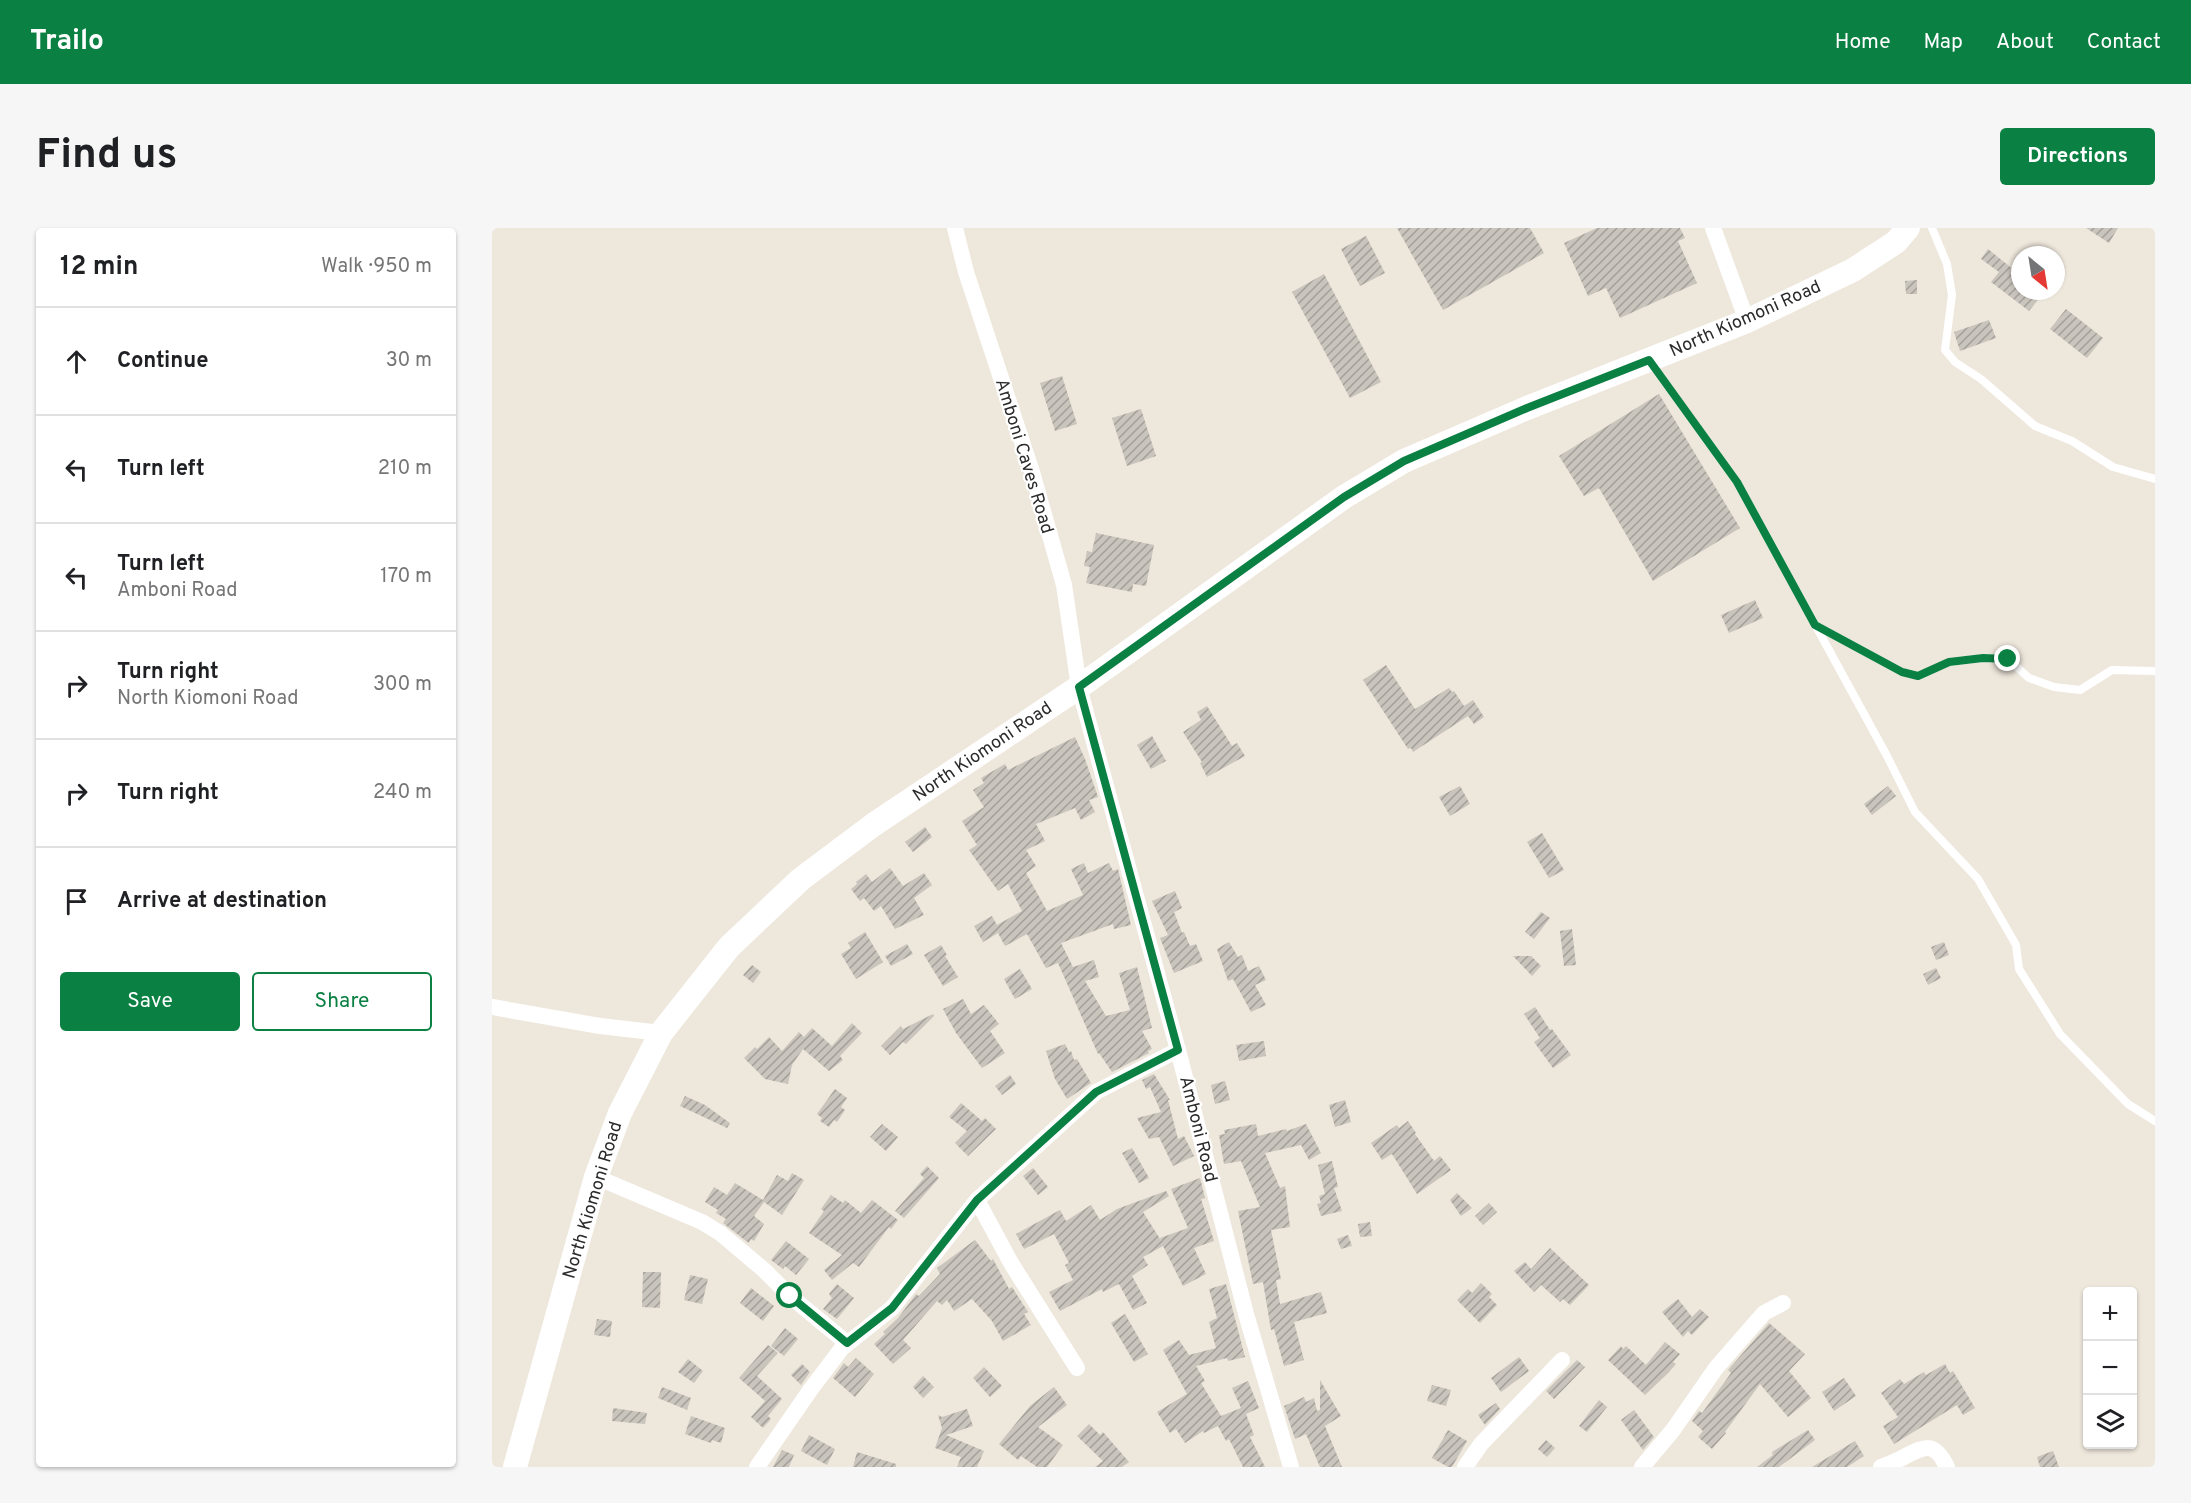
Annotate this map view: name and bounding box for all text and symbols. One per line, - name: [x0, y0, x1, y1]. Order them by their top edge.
- text: Trailo: [30, 24, 104, 60]
- text: Home: [1835, 29, 1891, 56]
- text: Map: [1924, 29, 1963, 56]
- text: About: [1996, 29, 2054, 56]
- text: Contact: [2087, 29, 2161, 56]
- button: Directions: [2000, 128, 2155, 185]
- text: Find us: [36, 130, 177, 183]
- north arrow: [2011, 246, 2065, 300]
- text: 12 min: [60, 251, 138, 284]
- text: Walk · 950 m: [321, 254, 432, 280]
- street label: North Kiomoni Road: [1666, 276, 1825, 363]
- icon: ahead: [60, 345, 93, 378]
- text: Continue: [117, 348, 208, 375]
- text: 30 m: [386, 348, 432, 374]
- street label: Amboni Caves Road: [989, 376, 1058, 537]
- icon: left: [60, 453, 93, 486]
- text: Turn left: [117, 456, 205, 483]
- text: 210 m: [378, 456, 432, 482]
- text: Turn left: [117, 551, 205, 578]
- icon: left: [60, 561, 93, 594]
- text: 170 m: [380, 564, 432, 590]
- text: Amboni Road: [117, 578, 237, 604]
- route end: [1994, 645, 2020, 671]
- text: Turn right: [117, 659, 219, 686]
- icon: right: [60, 669, 93, 702]
- text: 300 m: [373, 672, 432, 698]
- text: North Kiomoni Road: [117, 686, 298, 712]
- street label: North Kiomoni Road: [909, 697, 1057, 807]
- icon: right: [60, 777, 93, 810]
- text: Turn right: [117, 780, 219, 807]
- text: 240 m: [373, 780, 432, 806]
- icon: arrive: [60, 885, 93, 918]
- text: Arrive at destination: [117, 888, 327, 915]
- button: Save: [60, 972, 240, 1031]
- button: Share: [252, 972, 432, 1031]
- street label: Amboni Road: [1173, 1074, 1222, 1185]
- street label: North Kiomoni Road: [559, 1119, 628, 1282]
- route start: [776, 1282, 802, 1308]
- map controls: [2083, 1287, 2137, 1449]
- button: +: [2083, 1287, 2137, 1341]
- button: −: [2083, 1341, 2137, 1395]
- button: layers: [2083, 1395, 2137, 1449]

